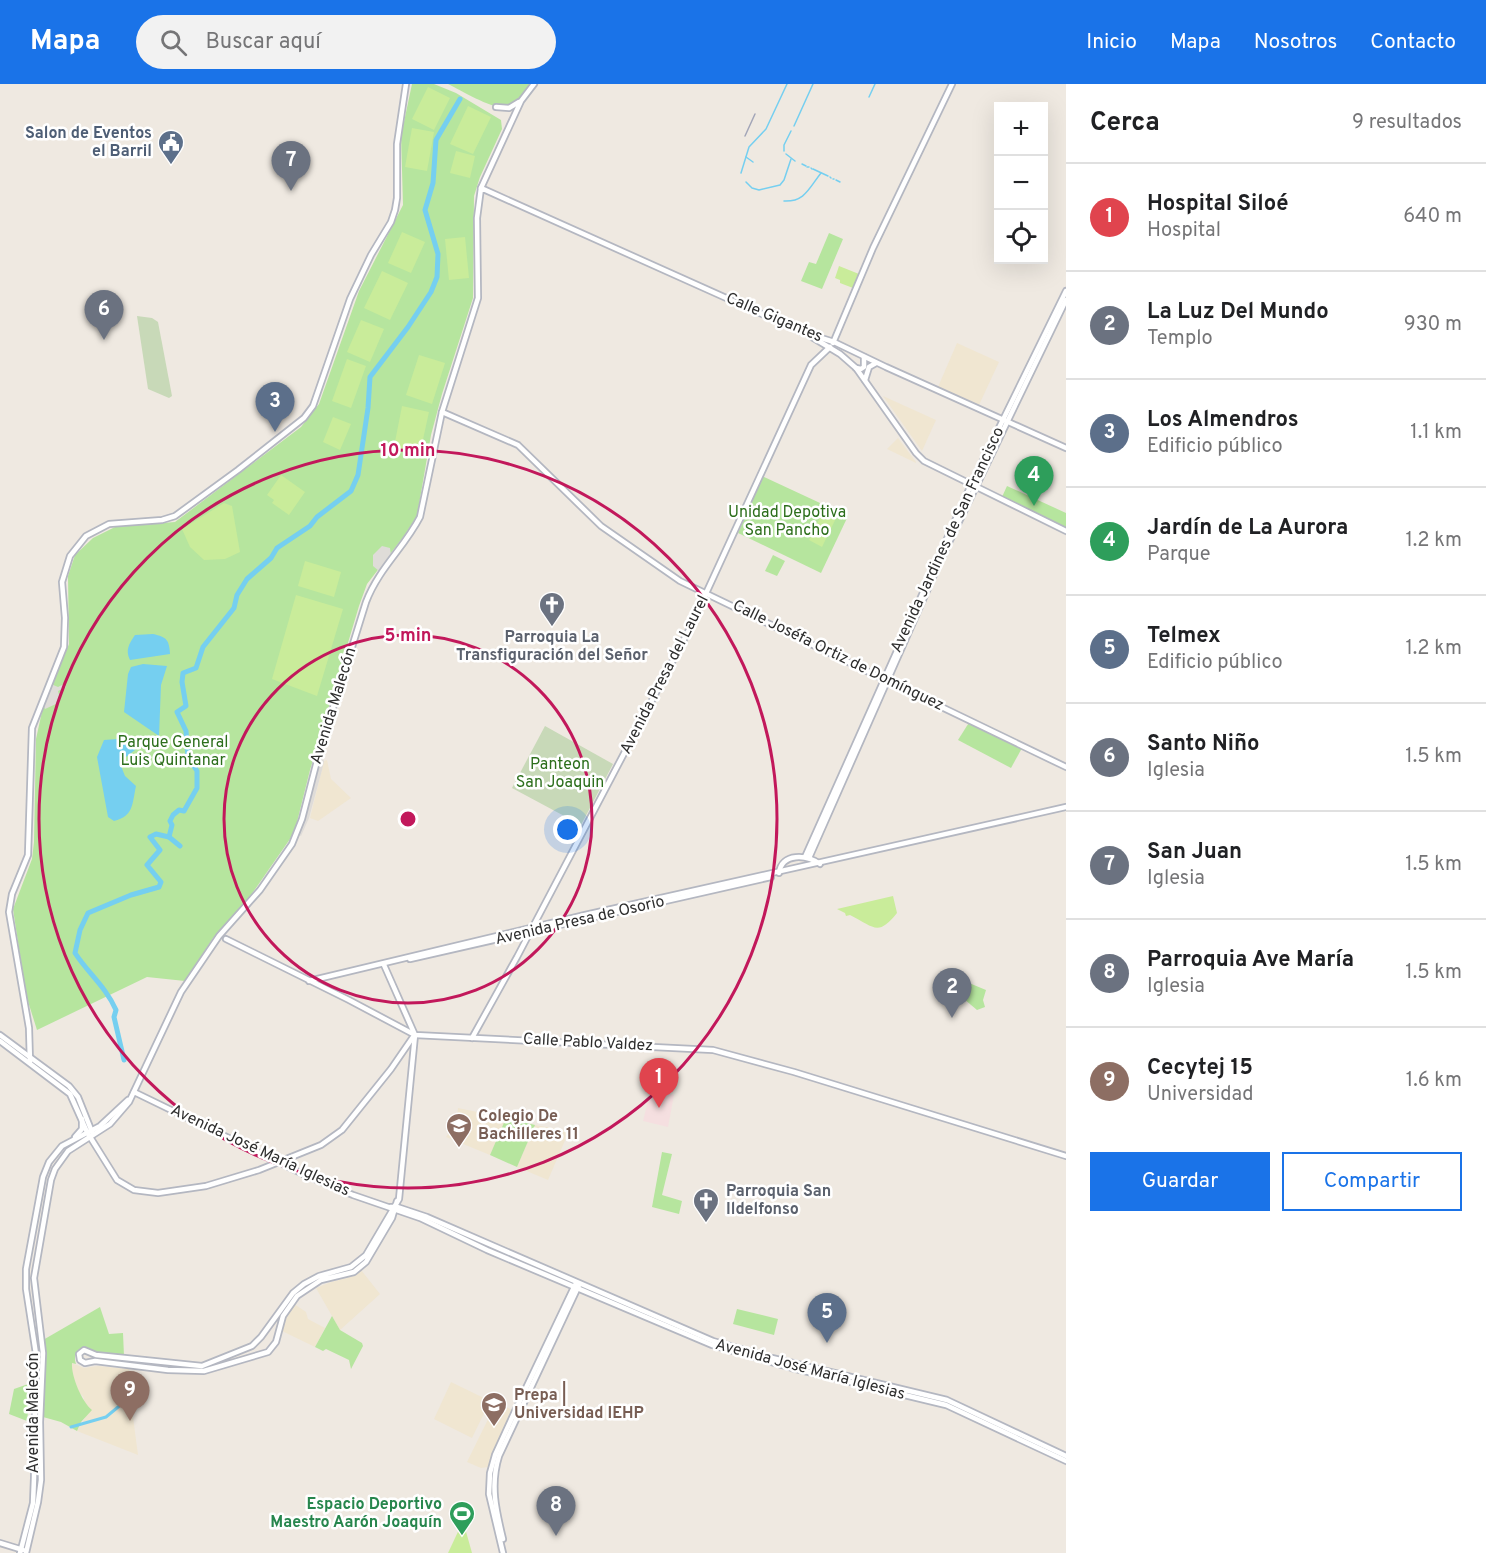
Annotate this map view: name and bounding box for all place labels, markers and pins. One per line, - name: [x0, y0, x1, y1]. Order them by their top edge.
- place label: Salon de Eventos el Barril: [25, 124, 152, 162]
- public building icon: Salon de Eventos el Barril: [156, 128, 186, 166]
- pin: 7: [272, 141, 310, 191]
- pin: 6: [84, 290, 124, 340]
- pin: 3: [256, 382, 294, 432]
- pin: 4: [1014, 456, 1054, 506]
- church icon: Parroquia La Transfiguración del Señor: [537, 590, 567, 628]
- place label: Parroquia La Transfiguración del Señor: [456, 628, 648, 666]
- centre of rings: [398, 809, 418, 829]
- pin: 2: [932, 968, 972, 1018]
- pin: 1: [640, 1058, 678, 1108]
- place label: Colegio De Bachilleres 11: [478, 1107, 579, 1145]
- school or university icon: Colegio De Bachilleres 11: [444, 1111, 474, 1149]
- place label: Parroquia San Ildelfonso: [726, 1182, 831, 1220]
- church icon: Parroquia San Ildelfonso: [691, 1186, 721, 1224]
- pin: 5: [808, 1294, 846, 1343]
- pin: 9: [110, 1372, 150, 1421]
- place label: Prepa | Universidad IEHP: [514, 1381, 644, 1424]
- school or university icon: Prepa | Universidad IEHP: [479, 1390, 509, 1428]
- pin: 8: [536, 1486, 576, 1536]
- place label: Espacio Deportivo Maestro Aarón Joaquín: [270, 1495, 442, 1533]
- sports icon: Espacio Deportivo Maestro Aarón Joaquín: [447, 1499, 477, 1537]

